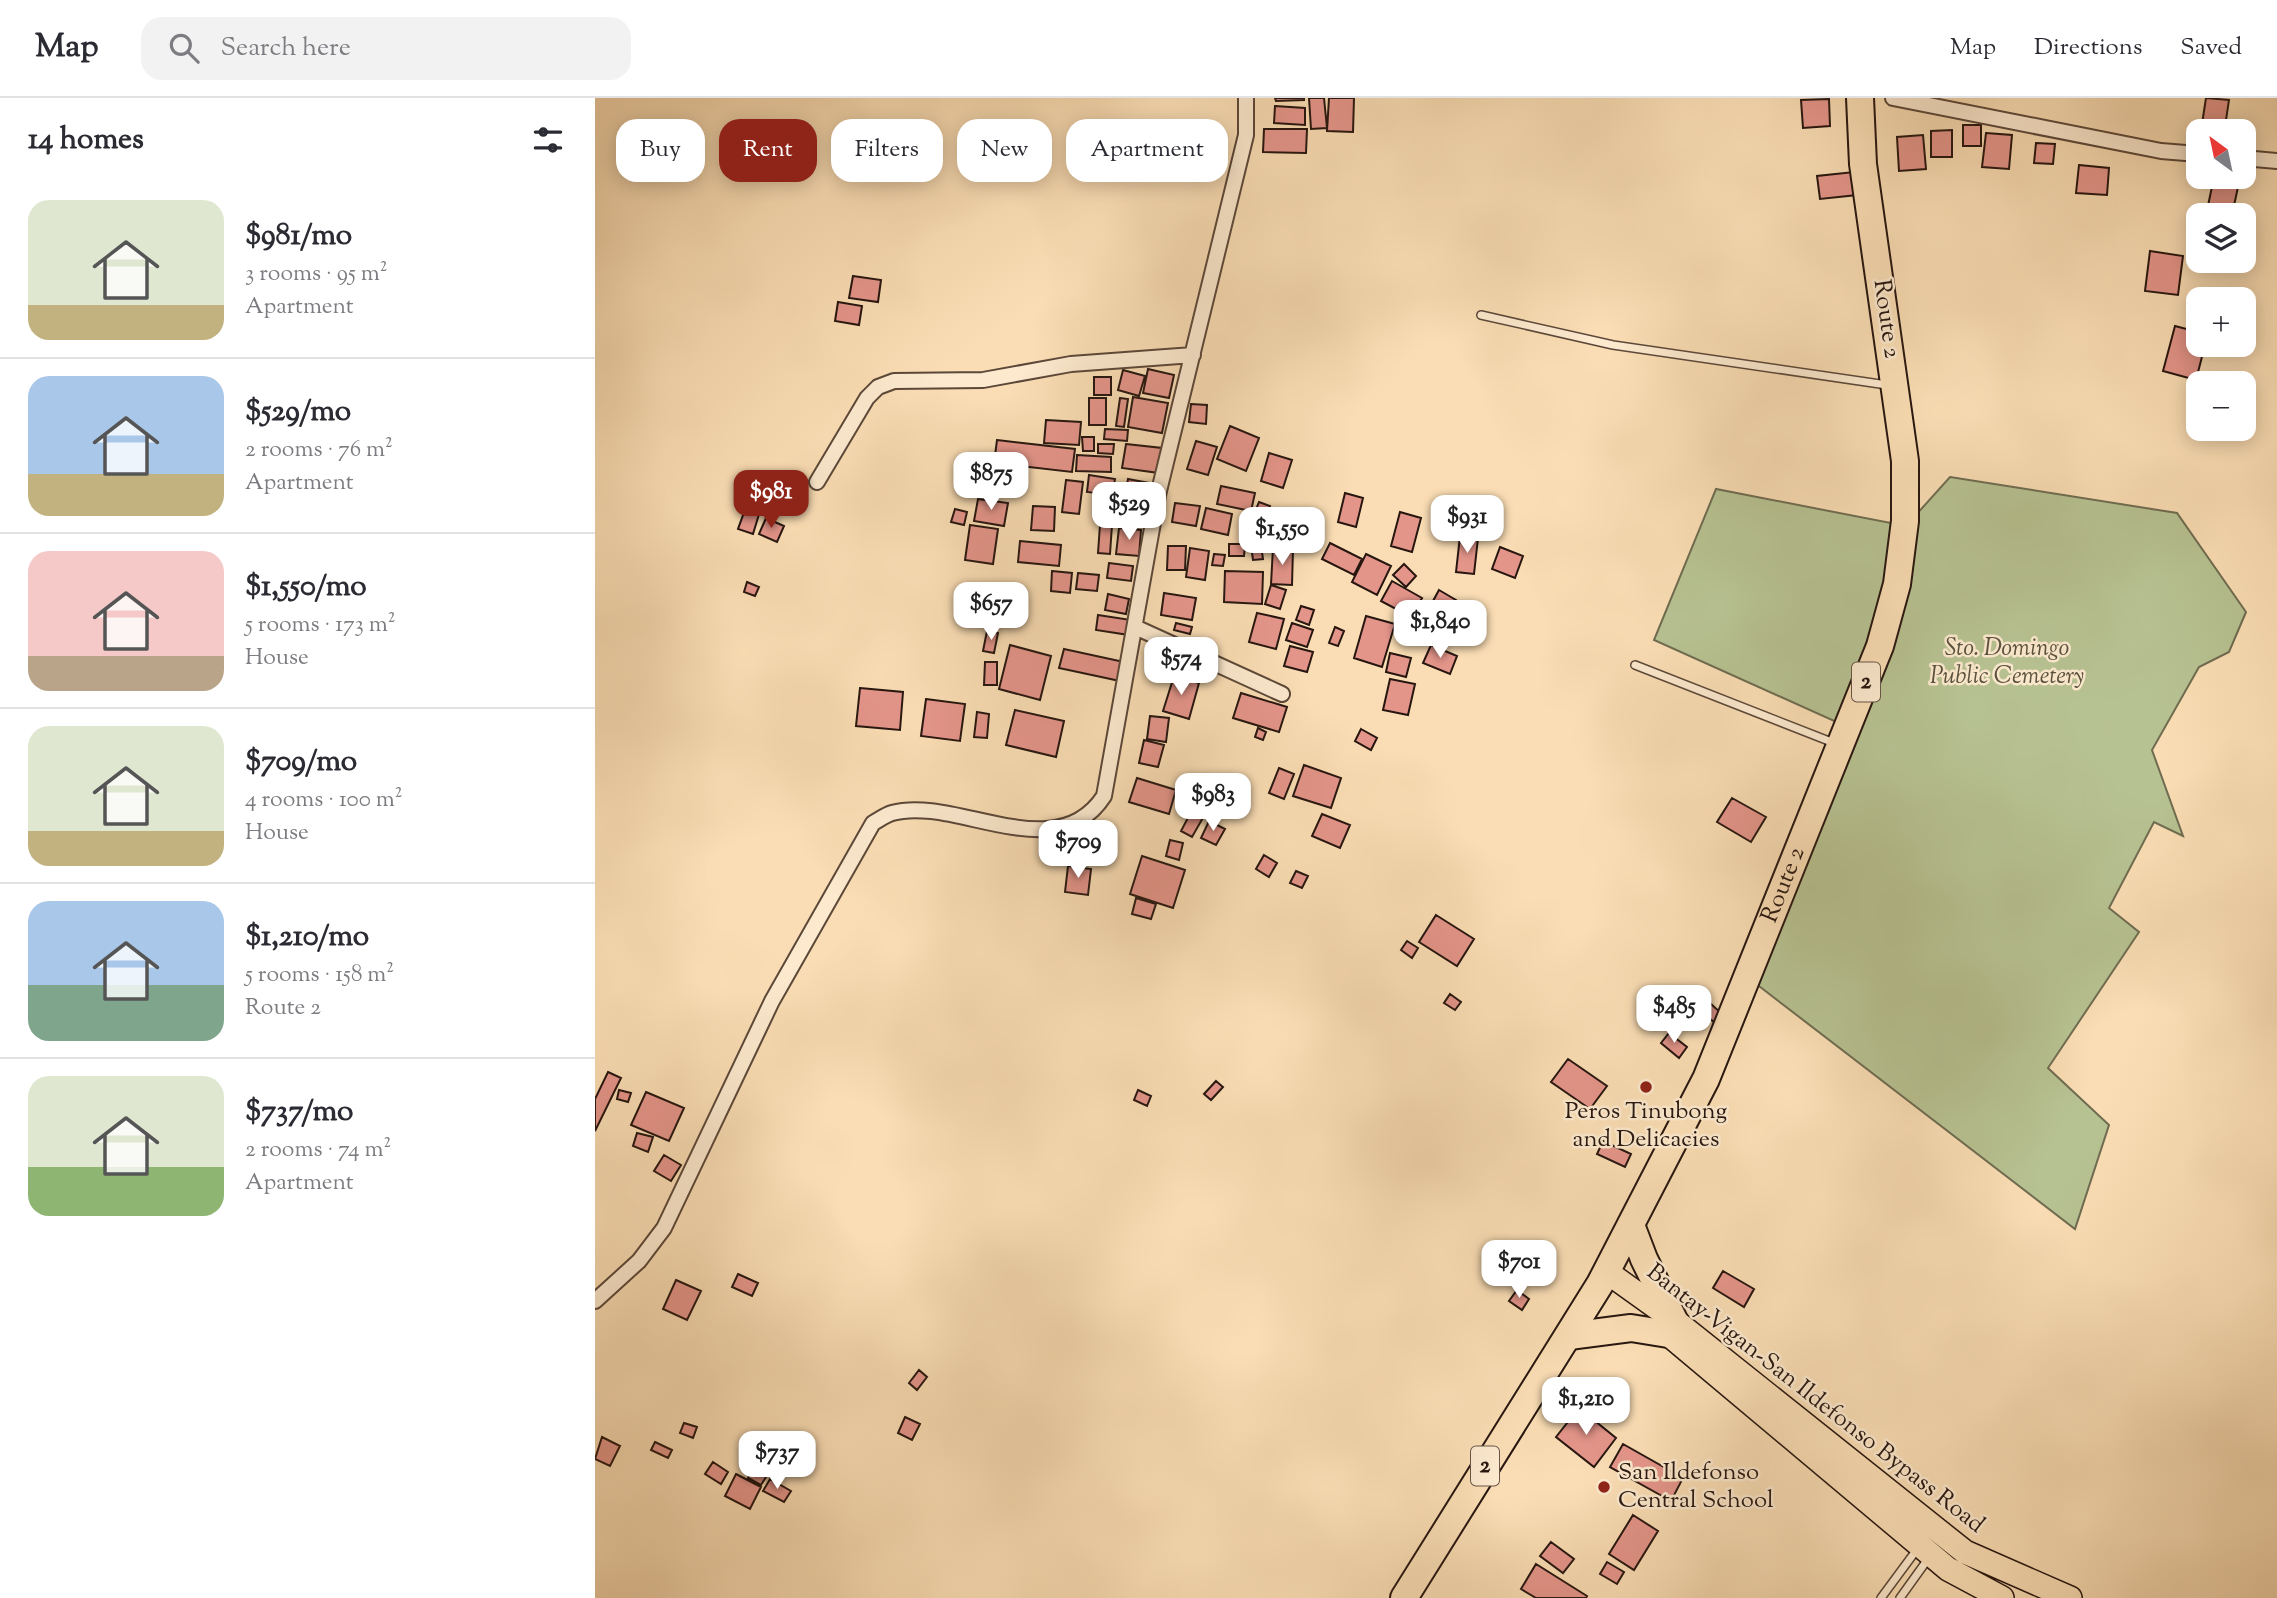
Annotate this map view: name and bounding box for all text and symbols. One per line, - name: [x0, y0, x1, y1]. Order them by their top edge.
- search box: [141, 17, 631, 80]
- text: Map: [35, 24, 99, 72]
- icon: search: [165, 29, 203, 67]
- text: Search here: [221, 30, 351, 67]
- text: Map: [1950, 31, 1996, 65]
- text: Directions: [2034, 31, 2142, 65]
- text: Saved: [2180, 31, 2242, 65]
- text: 14 homes: [28, 119, 144, 162]
- chip: Buy: [616, 119, 705, 182]
- chip: Rent: [719, 119, 817, 182]
- chip: Filters: [831, 119, 943, 182]
- chip: New: [957, 119, 1052, 182]
- chip: Apartment: [1066, 119, 1228, 182]
- north arrow: [2186, 119, 2256, 189]
- map controls: [2186, 119, 2256, 441]
- icon: filters: [529, 121, 567, 159]
- button: layers: [2186, 203, 2256, 273]
- text: $981/mo: [245, 215, 352, 258]
- icon: home: [84, 228, 168, 312]
- text: 3 rooms · 95 m²: [245, 258, 388, 291]
- street label: Route 2: [1864, 277, 1908, 361]
- button: +: [2186, 287, 2256, 357]
- text: Apartment: [245, 291, 354, 324]
- button: −: [2186, 371, 2256, 441]
- text: $529/mo: [245, 391, 351, 434]
- icon: home: [84, 404, 168, 488]
- text: 2 rooms · 76 m²: [245, 434, 393, 467]
- pin: $875: [950, 452, 1032, 512]
- text: $875: [969, 458, 1013, 491]
- text: Apartment: [245, 467, 354, 500]
- pin: $981: [730, 470, 812, 530]
- text: $981: [750, 476, 792, 509]
- pin: $529: [1088, 482, 1170, 542]
- text: $529: [1108, 488, 1150, 521]
- pin: $931: [1426, 496, 1508, 555]
- text: $931: [1447, 501, 1487, 534]
- pin: $1,550: [1225, 508, 1339, 567]
- text: $1,550: [1255, 513, 1309, 546]
- text: $1,550/mo: [245, 566, 367, 609]
- icon: home: [84, 579, 168, 663]
- pin: $657: [950, 582, 1032, 642]
- text: $657: [969, 588, 1013, 621]
- pin: $1,840: [1383, 601, 1497, 660]
- text: $1,840: [1410, 606, 1470, 639]
- text: 5 rooms · 173 m²: [245, 609, 396, 642]
- park label: Sto. Domingo Public Cemetery: [1930, 632, 2084, 694]
- pin: $574: [1140, 638, 1222, 697]
- text: House: [245, 642, 309, 675]
- text: $574: [1160, 643, 1202, 676]
- road number: 2: [1852, 662, 1880, 702]
- text: $709/mo: [245, 741, 357, 784]
- icon: home: [84, 754, 168, 838]
- pin: $983: [1172, 774, 1254, 833]
- text: $983: [1191, 779, 1235, 812]
- text: 4 rooms · 100 m²: [245, 784, 403, 817]
- text: House: [245, 817, 309, 850]
- pin: $709: [1037, 820, 1119, 880]
- text: $709: [1055, 826, 1101, 859]
- street label: Route 2: [1753, 842, 1815, 928]
- text: $1,210/mo: [245, 916, 369, 959]
- icon: home: [84, 929, 168, 1013]
- text: 5 rooms · 158 m²: [245, 959, 394, 992]
- pin: $485: [1633, 986, 1715, 1045]
- text: $485: [1652, 991, 1696, 1024]
- text: Route 2: [245, 992, 321, 1025]
- marker: Peros Tinubong and Delicacies: [1638, 1079, 1654, 1095]
- text: $737/mo: [245, 1091, 353, 1134]
- place label: Peros Tinubong and Delicacies: [1565, 1095, 1727, 1157]
- icon: home: [84, 1104, 168, 1188]
- text: 2 rooms · 74 m²: [245, 1134, 391, 1167]
- text: Apartment: [245, 1167, 354, 1200]
- pin: $701: [1478, 1240, 1560, 1300]
- text: $701: [1497, 1246, 1541, 1279]
- street label: Bantay-Vigan-San Ildefonso Bypass Road: [1639, 1256, 1992, 1542]
- pin: $1,210: [1529, 1378, 1643, 1437]
- text: $1,210: [1558, 1383, 1614, 1416]
- pin: $737: [736, 1432, 818, 1491]
- text: $737: [755, 1437, 799, 1470]
- road number: 2: [1471, 1446, 1499, 1485]
- place label: San Ildefonso Central School: [1618, 1456, 1774, 1518]
- marker: San Ildefonso Central School: [1596, 1479, 1612, 1495]

